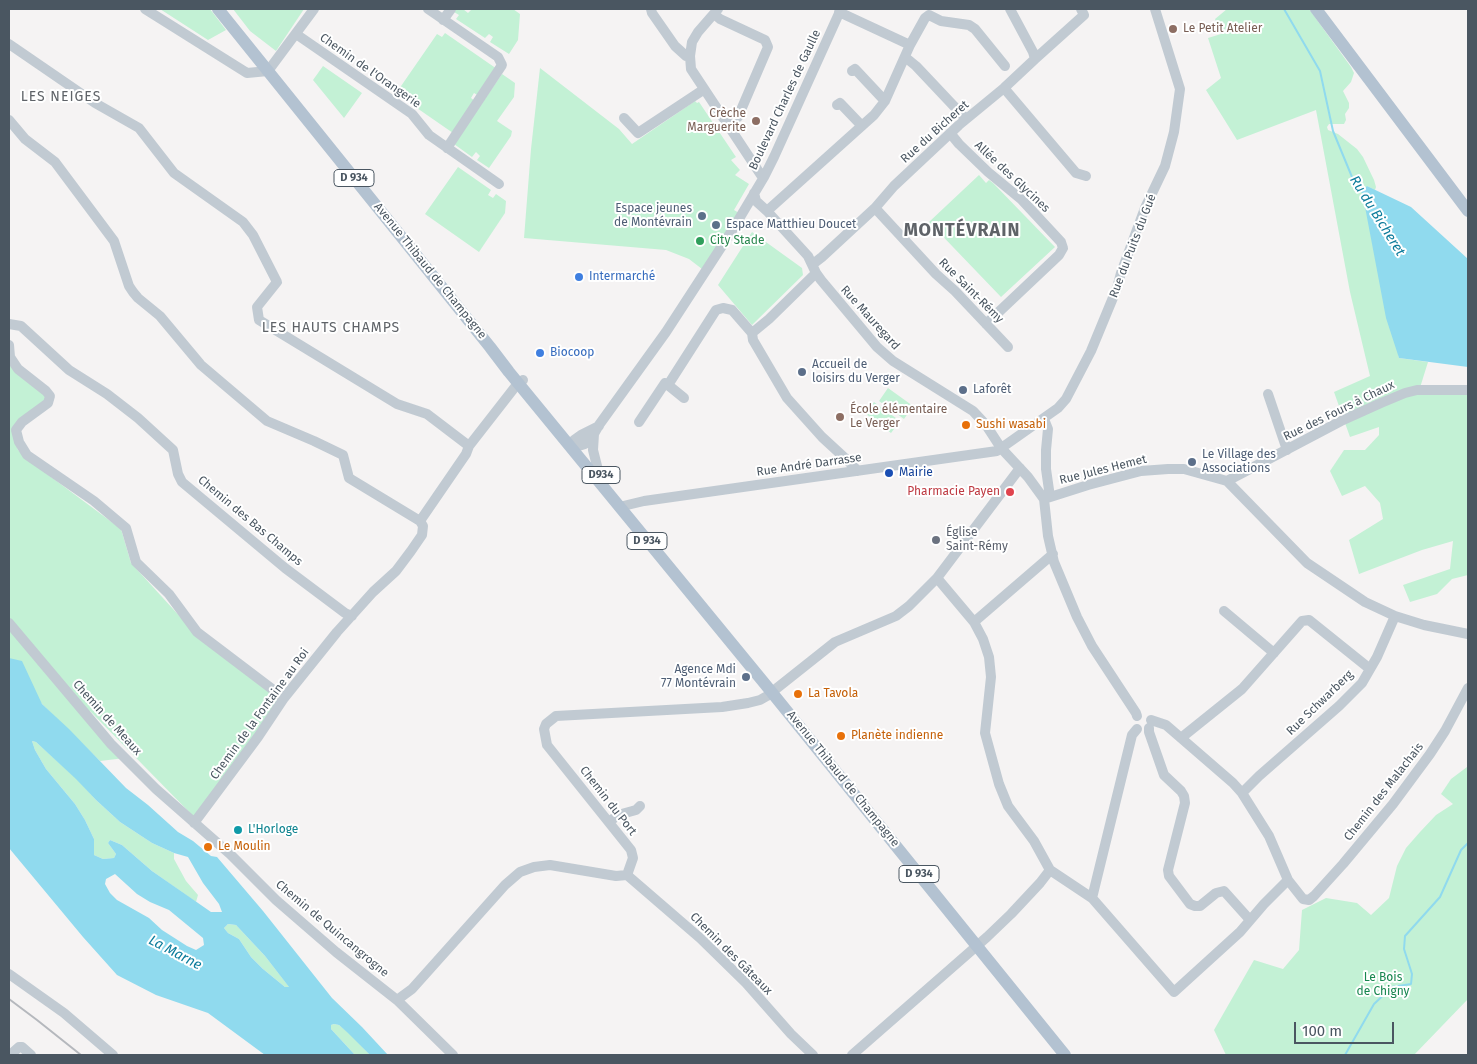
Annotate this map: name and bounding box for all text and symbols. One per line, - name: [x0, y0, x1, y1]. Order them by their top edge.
- place label: Le Petit Atelier: [1183, 22, 1262, 36]
- marker: Le Petit Atelier: [1167, 23, 1179, 35]
- street label: Boulevard Charles de Gaulle: [746, 28, 824, 172]
- street label: Chemin de l'Orangerie: [317, 31, 423, 111]
- district label: LES NEIGES: [19, 89, 103, 105]
- street label: Rue du Bicheret: [898, 98, 972, 166]
- place label: Crèche Marguerite: [687, 107, 746, 135]
- marker: Crèche Marguerite: [750, 115, 762, 127]
- street label: Allée des Glycines: [971, 138, 1053, 216]
- road number: D 934: [334, 170, 374, 187]
- water label: Ru du Bicheret: [1346, 173, 1408, 259]
- street label: Rue du Puits du Gué: [1107, 192, 1159, 300]
- street label: Avenue Thibaud de Champagne: [371, 200, 489, 342]
- place label: Espace jeunes de Montévrain: [614, 202, 692, 230]
- marker: Espace jeunes de Montévrain: [696, 210, 708, 222]
- place label: Espace Matthieu Doucet: [726, 218, 856, 232]
- marker: Espace Matthieu Doucet: [710, 219, 722, 231]
- district label: MONTÉVRAIN: [902, 220, 1022, 242]
- place label: City Stade: [710, 234, 764, 248]
- marker: City Stade: [694, 235, 706, 247]
- street label: Rue Saint-Rémy: [936, 256, 1006, 326]
- place label: Intermarché: [589, 270, 655, 284]
- marker: Intermarché: [573, 271, 585, 283]
- street label: Rue Mauregard: [837, 283, 903, 353]
- district label: LES HAUTS CHAMPS: [260, 320, 402, 336]
- place label: Biocoop: [550, 346, 594, 360]
- marker: Biocoop: [534, 347, 546, 359]
- place label: Accueil de loisirs du Verger: [812, 358, 900, 386]
- marker: Accueil de loisirs du Verger: [796, 366, 808, 378]
- street label: Rue des Fours à Chaux: [1281, 378, 1397, 444]
- place label: Laforêt: [973, 383, 1011, 397]
- marker: Laforêt: [957, 384, 969, 396]
- place label: École élémentaire Le Verger: [850, 403, 947, 431]
- marker: École élémentaire Le Verger: [834, 411, 846, 423]
- place label: Sushi wasabi: [976, 418, 1046, 432]
- marker: Sushi wasabi: [960, 419, 972, 431]
- place label: Le Village des Associations: [1202, 448, 1276, 476]
- street label: Rue André Darrasse: [755, 450, 863, 480]
- street label: Rue Jules Hemet: [1058, 452, 1148, 488]
- marker: Le Village des Associations: [1186, 456, 1198, 468]
- road number: D934: [582, 466, 620, 484]
- place label: Mairie: [899, 466, 933, 480]
- marker: Mairie: [883, 467, 895, 479]
- street label: Chemin des Bas Champs: [195, 473, 305, 569]
- place label: Pharmacie Payen: [907, 485, 1000, 499]
- marker: Pharmacie Payen: [1004, 486, 1016, 498]
- place label: Église Saint-Rémy: [946, 526, 1008, 554]
- road number: D 934: [627, 532, 667, 550]
- marker: Église Saint-Rémy: [930, 534, 942, 546]
- street label: Chemin de la Fontaine au Roi: [208, 646, 312, 782]
- place label: Agence Mdi 77 Montévrain: [661, 663, 736, 691]
- street label: Rue Schwarberg: [1284, 668, 1356, 738]
- marker: Agence Mdi 77 Montévrain: [740, 671, 752, 683]
- street label: Chemin de Meaux: [70, 677, 144, 759]
- place label: La Tavola: [808, 687, 858, 701]
- marker: La Tavola: [792, 688, 804, 700]
- street label: Avenue Thibaud de Champagne: [784, 708, 902, 850]
- place label: Planète indienne: [851, 729, 943, 743]
- marker: Planète indienne: [835, 730, 847, 742]
- street label: Chemin des Malachais: [1341, 740, 1427, 844]
- street label: Chemin du Port: [576, 763, 640, 839]
- place label: L'Horloge: [248, 823, 298, 837]
- marker: L'Horloge: [232, 824, 244, 836]
- place label: Le Moulin: [218, 840, 271, 854]
- marker: Le Moulin: [202, 841, 214, 853]
- road number: D 934: [899, 866, 939, 882]
- street label: Chemin de Quincangrogne: [273, 877, 391, 981]
- street label: Chemin des Gâteaux: [687, 910, 775, 998]
- water label: La Marne: [146, 932, 204, 974]
- park label: Le Bois de Chigny: [1356, 971, 1410, 999]
- scale bar: [1297, 1012, 1397, 1044]
- text: 100 m: [1302, 1022, 1342, 1040]

